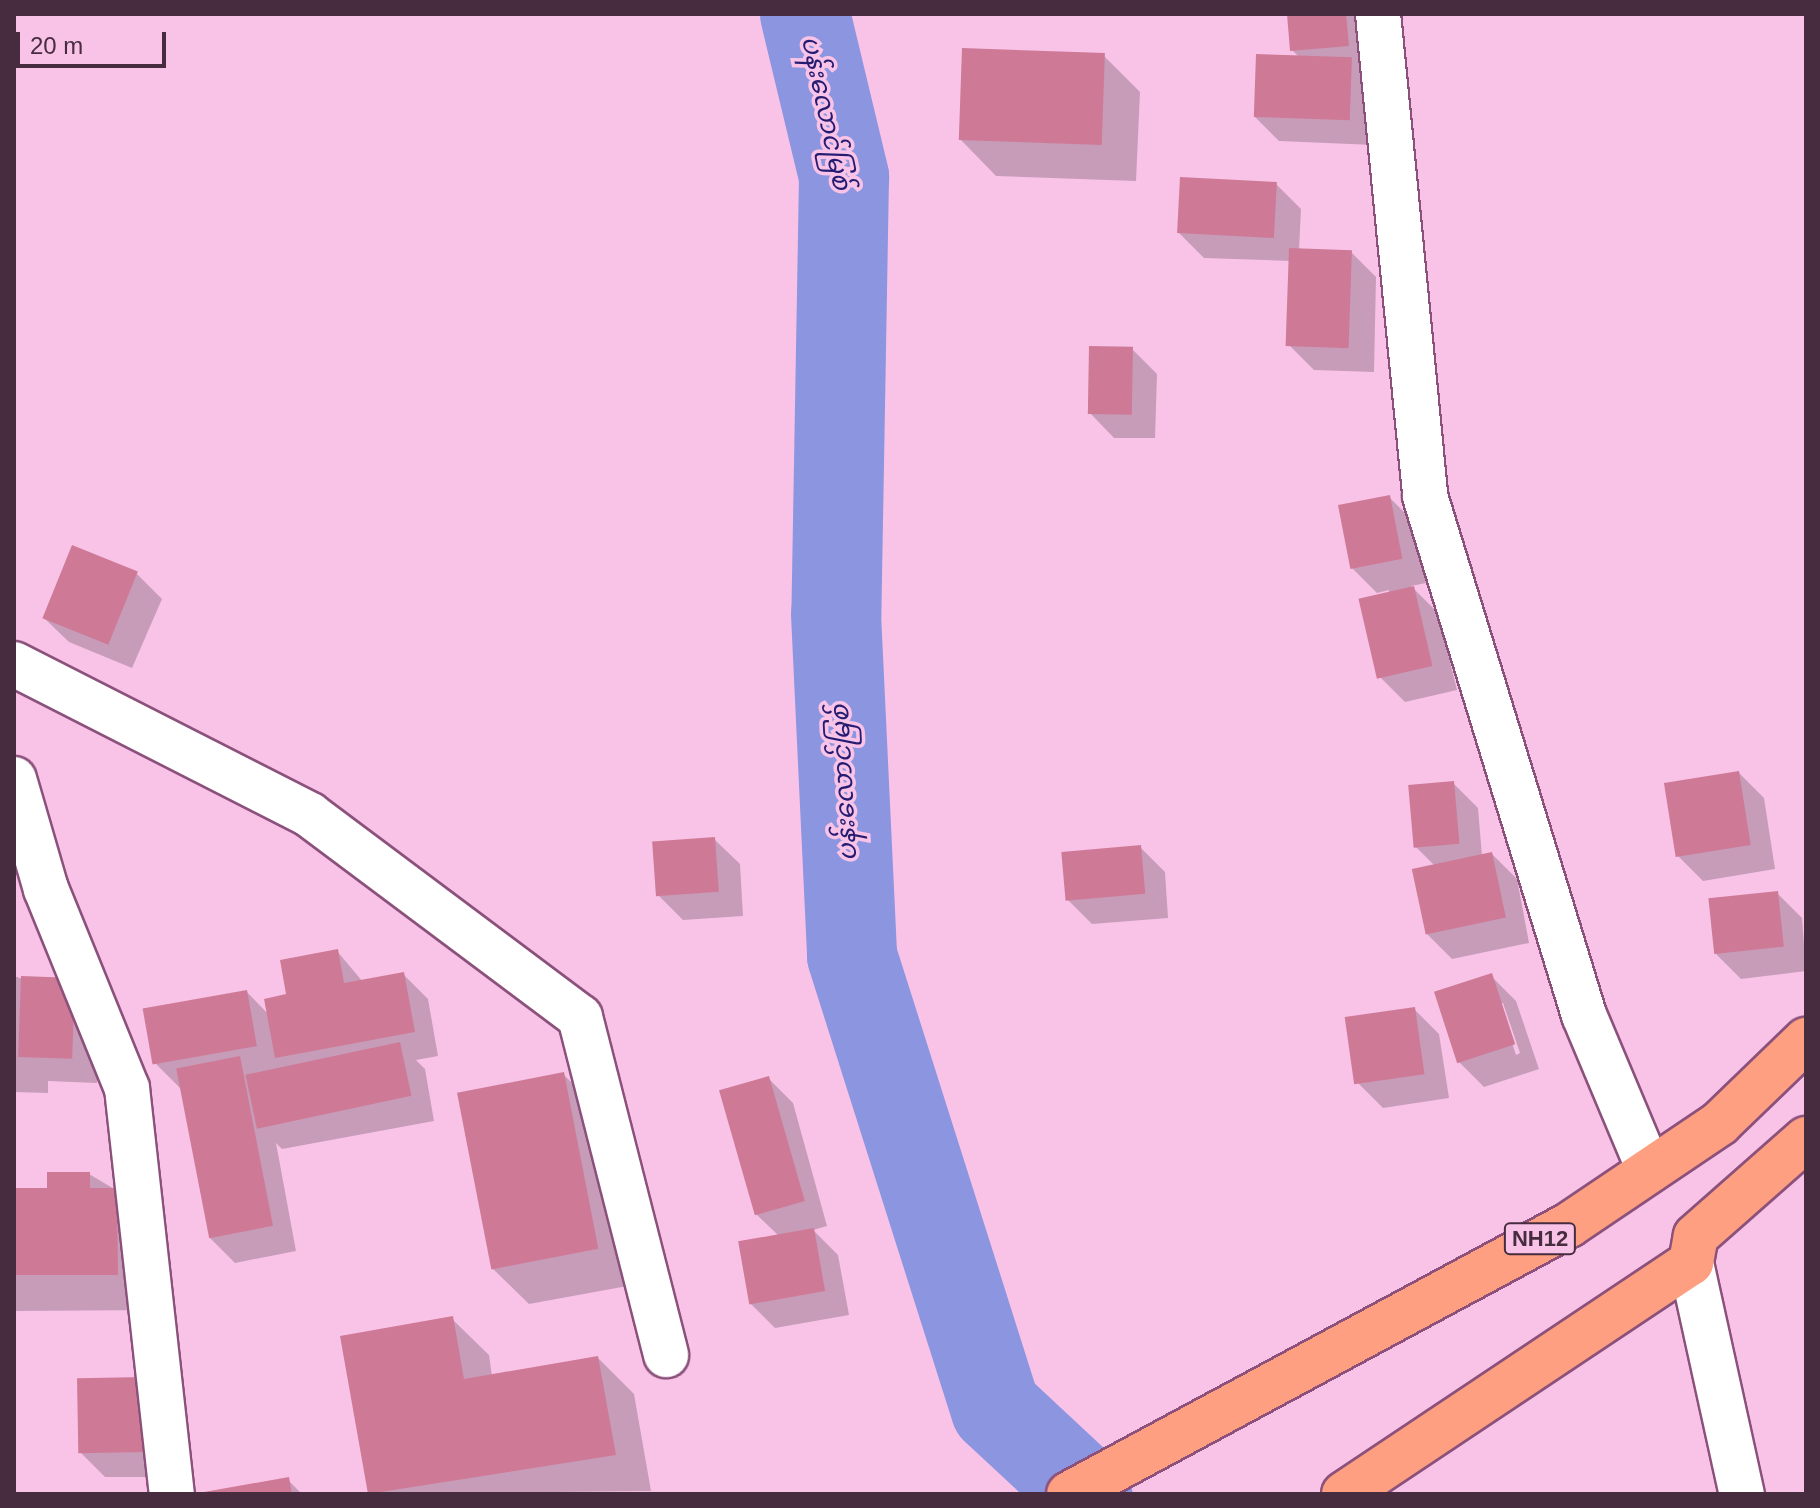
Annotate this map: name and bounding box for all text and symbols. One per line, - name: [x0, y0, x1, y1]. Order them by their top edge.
- scale bar: [20, 16, 170, 66]
- text: 20 m: [30, 32, 83, 59]
- water label: ပန်းလောင်မြစ်: [794, 33, 858, 193]
- water label: ပန်းလောင်မြစ်: [824, 704, 864, 862]
- road number: NH12: [1502, 1221, 1578, 1257]

